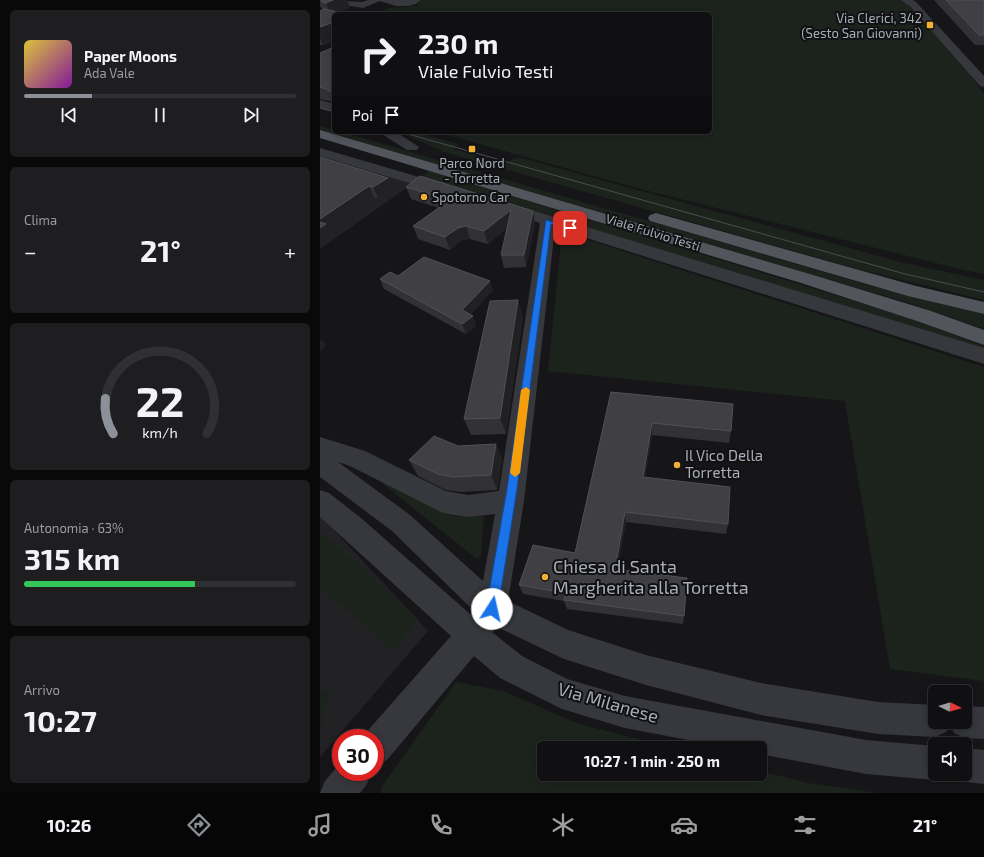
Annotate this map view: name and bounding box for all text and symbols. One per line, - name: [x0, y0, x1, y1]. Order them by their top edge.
- place label: Via Clerici, 342 (Sesto San Giovanni): [801, 10, 922, 41]
- marker: Via Clerici, 342 (Sesto San Giovanni): [925, 20, 935, 30]
- text: 230 m: [418, 26, 499, 60]
- icon: right: [352, 28, 404, 80]
- text: Paper Moons: [84, 47, 177, 65]
- text: Viale Fulvio Testi: [418, 60, 553, 82]
- text: Ada Vale: [84, 65, 135, 81]
- icon: previous: [58, 104, 80, 126]
- icon: pause: [149, 104, 171, 126]
- icon: next: [240, 104, 262, 126]
- icon: arrive: [381, 104, 403, 126]
- text: Poi: [352, 106, 373, 124]
- marker: Parco Nord - Torretta: [467, 144, 477, 154]
- place label: Parco Nord - Torretta: [439, 155, 505, 186]
- place label: Spotorno Car: [432, 189, 509, 205]
- marker: Spotorno Car: [419, 192, 429, 202]
- street label: Viale Fulvio Testi: [604, 210, 702, 254]
- pin: [553, 211, 587, 245]
- text: Clima: [24, 212, 57, 228]
- icon: arrive: [559, 217, 581, 239]
- text: 21°: [140, 232, 181, 268]
- text: −: [24, 238, 37, 264]
- text: +: [284, 238, 296, 264]
- text: 22: [136, 375, 184, 425]
- text: km/h: [142, 424, 178, 441]
- place label: Il Vico Della Torretta: [685, 446, 763, 481]
- marker: Il Vico Della Torretta: [672, 460, 682, 470]
- text: Autonomia · 63%: [24, 520, 124, 536]
- text: 315 km: [24, 540, 120, 576]
- place label: Chiesa di Santa Margherita alla Torretta: [553, 555, 749, 598]
- marker: Chiesa di Santa Margherita alla Torretta: [540, 572, 550, 582]
- position arrow: [471, 588, 513, 630]
- street label: Via Milanese: [555, 677, 661, 727]
- text: Arrivo: [24, 682, 60, 698]
- north arrow: [928, 685, 972, 729]
- map controls: [928, 685, 972, 781]
- text: 10:27: [24, 702, 97, 738]
- speed limit sign: 30: [332, 729, 384, 781]
- button: sound: [928, 737, 972, 781]
- text: 10:27 · 1 min · 250 m: [584, 752, 720, 770]
- icon: directions: [185, 811, 213, 839]
- icon: music: [306, 811, 334, 839]
- icon: phone: [427, 811, 455, 839]
- icon: climate: [549, 811, 577, 839]
- icon: car: [670, 811, 698, 839]
- icon: filters: [791, 811, 819, 839]
- text: 10:26: [47, 814, 92, 836]
- text: 21°: [913, 814, 937, 836]

